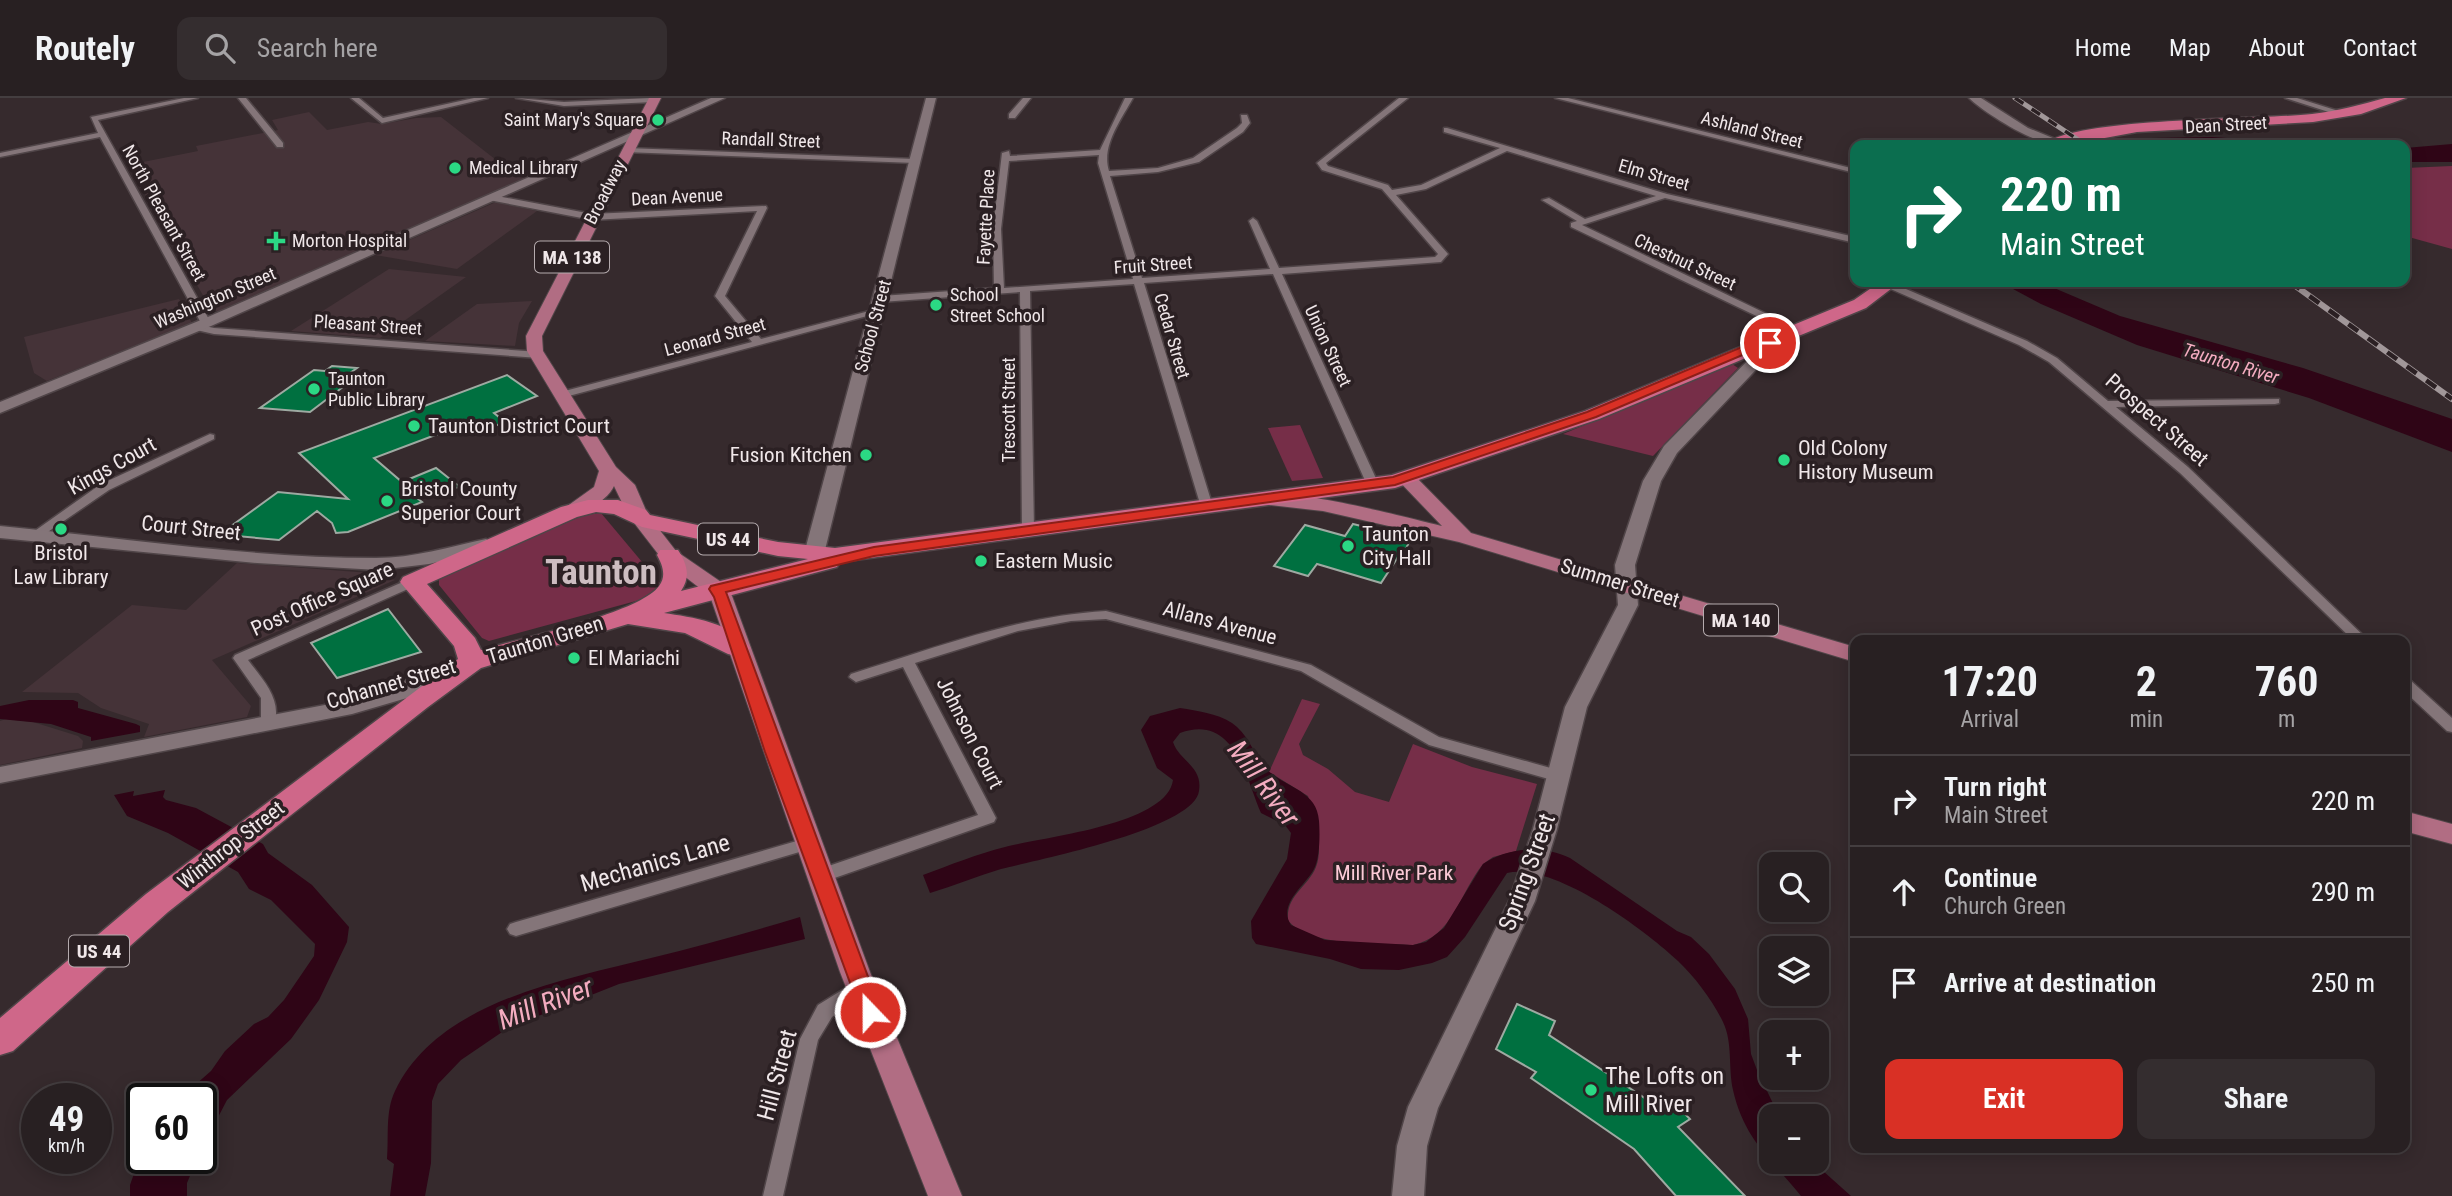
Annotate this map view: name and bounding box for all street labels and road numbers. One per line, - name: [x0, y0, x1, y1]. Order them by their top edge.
- street label: Ashland Street: [1699, 107, 1805, 152]
- street label: Dean Street: [2184, 112, 2268, 137]
- street label: Randall Street: [721, 127, 821, 152]
- street label: North Pleasant Street: [118, 141, 211, 285]
- street label: Elm Street: [1616, 154, 1692, 195]
- street label: Broadway: [579, 156, 630, 227]
- street label: Fayette Place: [973, 169, 998, 265]
- street label: Dean Avenue: [630, 184, 723, 209]
- street label: Chestnut Street: [1631, 229, 1739, 294]
- road number: MA 138: [535, 242, 609, 272]
- street label: Fruit Street: [1113, 251, 1193, 278]
- street label: Washington Street: [151, 262, 279, 333]
- street label: School Street: [850, 277, 895, 374]
- street label: Cedar Street: [1150, 291, 1195, 381]
- street label: Union Street: [1301, 302, 1356, 390]
- street label: Pleasant Street: [313, 310, 423, 339]
- street label: Leonard Street: [662, 313, 768, 360]
- street label: Trescott Street: [998, 358, 1019, 463]
- street label: Prospect Street: [2101, 369, 2213, 471]
- street label: Kings Court: [64, 432, 160, 500]
- street label: Court Street: [140, 511, 242, 545]
- road number: US 44: [698, 524, 758, 554]
- street label: Summer Street: [1558, 554, 1682, 612]
- street label: Post Office Square: [247, 557, 397, 641]
- street label: Allans Avenue: [1160, 596, 1280, 650]
- road number: MA 140: [1704, 604, 1778, 636]
- street label: Taunton Green: [484, 611, 606, 669]
- street label: Cohannet Street: [324, 654, 458, 714]
- street label: Johnson Court: [932, 673, 1008, 793]
- street label: Winthrop Street: [173, 796, 289, 894]
- street label: Spring Street: [1493, 810, 1561, 934]
- street label: Mechanics Lane: [577, 828, 733, 898]
- road number: US 44: [69, 936, 129, 966]
- street label: Hill Street: [751, 1026, 803, 1124]

